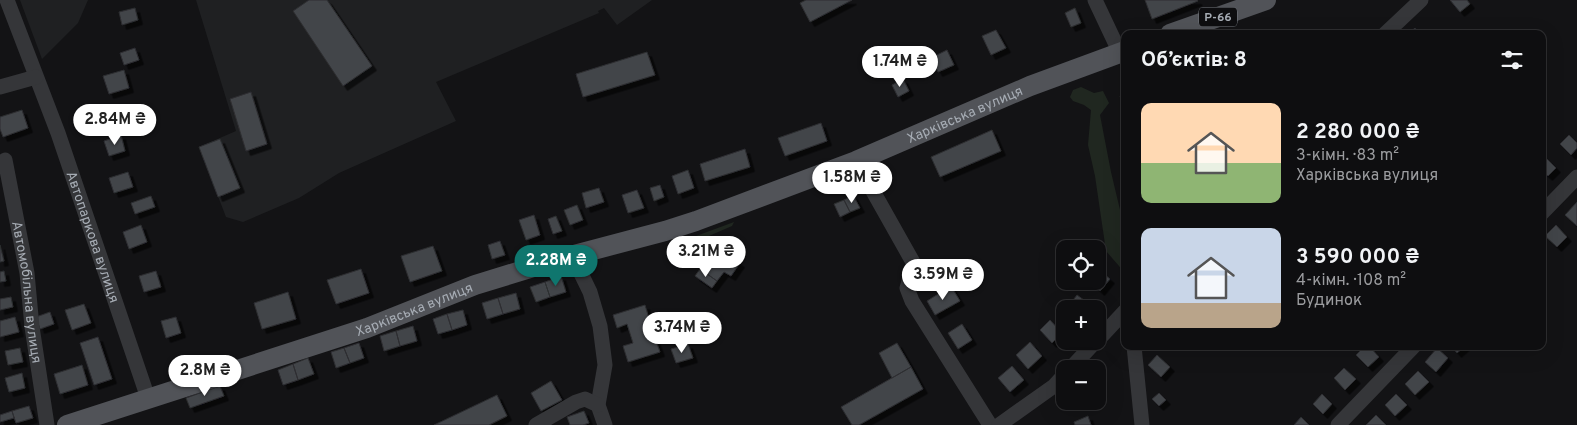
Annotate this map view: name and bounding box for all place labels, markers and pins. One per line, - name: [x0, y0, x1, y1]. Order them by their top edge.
- pin: 1.74M ₴: [854, 46, 946, 88]
- pin: 2.84M ₴: [69, 104, 161, 146]
- pin: 1.58M ₴: [806, 162, 898, 204]
- pin: 3.21M ₴: [660, 236, 752, 278]
- pin: 2.28M ₴: [510, 244, 602, 287]
- pin: 3.59M ₴: [897, 258, 989, 301]
- pin: 3.74M ₴: [636, 312, 728, 354]
- pin: 2.8M ₴: [164, 354, 246, 397]

